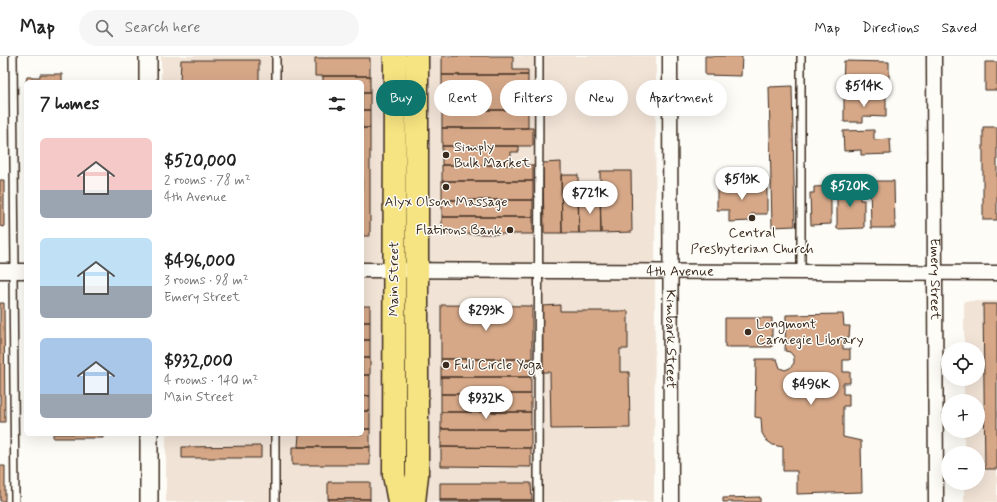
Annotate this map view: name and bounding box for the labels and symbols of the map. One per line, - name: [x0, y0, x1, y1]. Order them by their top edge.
- pin: $514K: [836, 74, 892, 108]
- place label: Simply Bulk Market: [454, 138, 531, 172]
- marker: Simply Bulk Market: [441, 150, 451, 160]
- pin: $513K: [714, 167, 770, 201]
- pin: $520K: [822, 174, 878, 208]
- pin: $721K: [562, 181, 618, 215]
- marker: Alyx Olson Massage: [441, 182, 451, 192]
- place label: Alyx Olson Massage: [385, 193, 507, 211]
- marker: Central Presbyterian Church: [747, 213, 757, 223]
- place label: Flatirons Bank: [416, 221, 502, 239]
- place label: Central Presbyterian Church: [691, 224, 814, 258]
- marker: Flatirons Bank: [505, 225, 515, 235]
- street label: Emery Street: [926, 238, 944, 321]
- street label: Main Street: [385, 241, 403, 317]
- street label: 4th Avenue: [646, 262, 714, 281]
- street label: Kimbark Street: [662, 289, 680, 389]
- pin: $293K: [458, 298, 514, 332]
- place label: Longmont Carnegie Library: [756, 315, 864, 349]
- marker: Longmont Carnegie Library: [743, 327, 753, 337]
- place label: Full Circle Yoga: [454, 356, 543, 375]
- marker: Full Circle Yoga: [441, 360, 451, 370]
- pin: $496K: [783, 372, 839, 406]
- pin: $932K: [458, 386, 514, 420]

